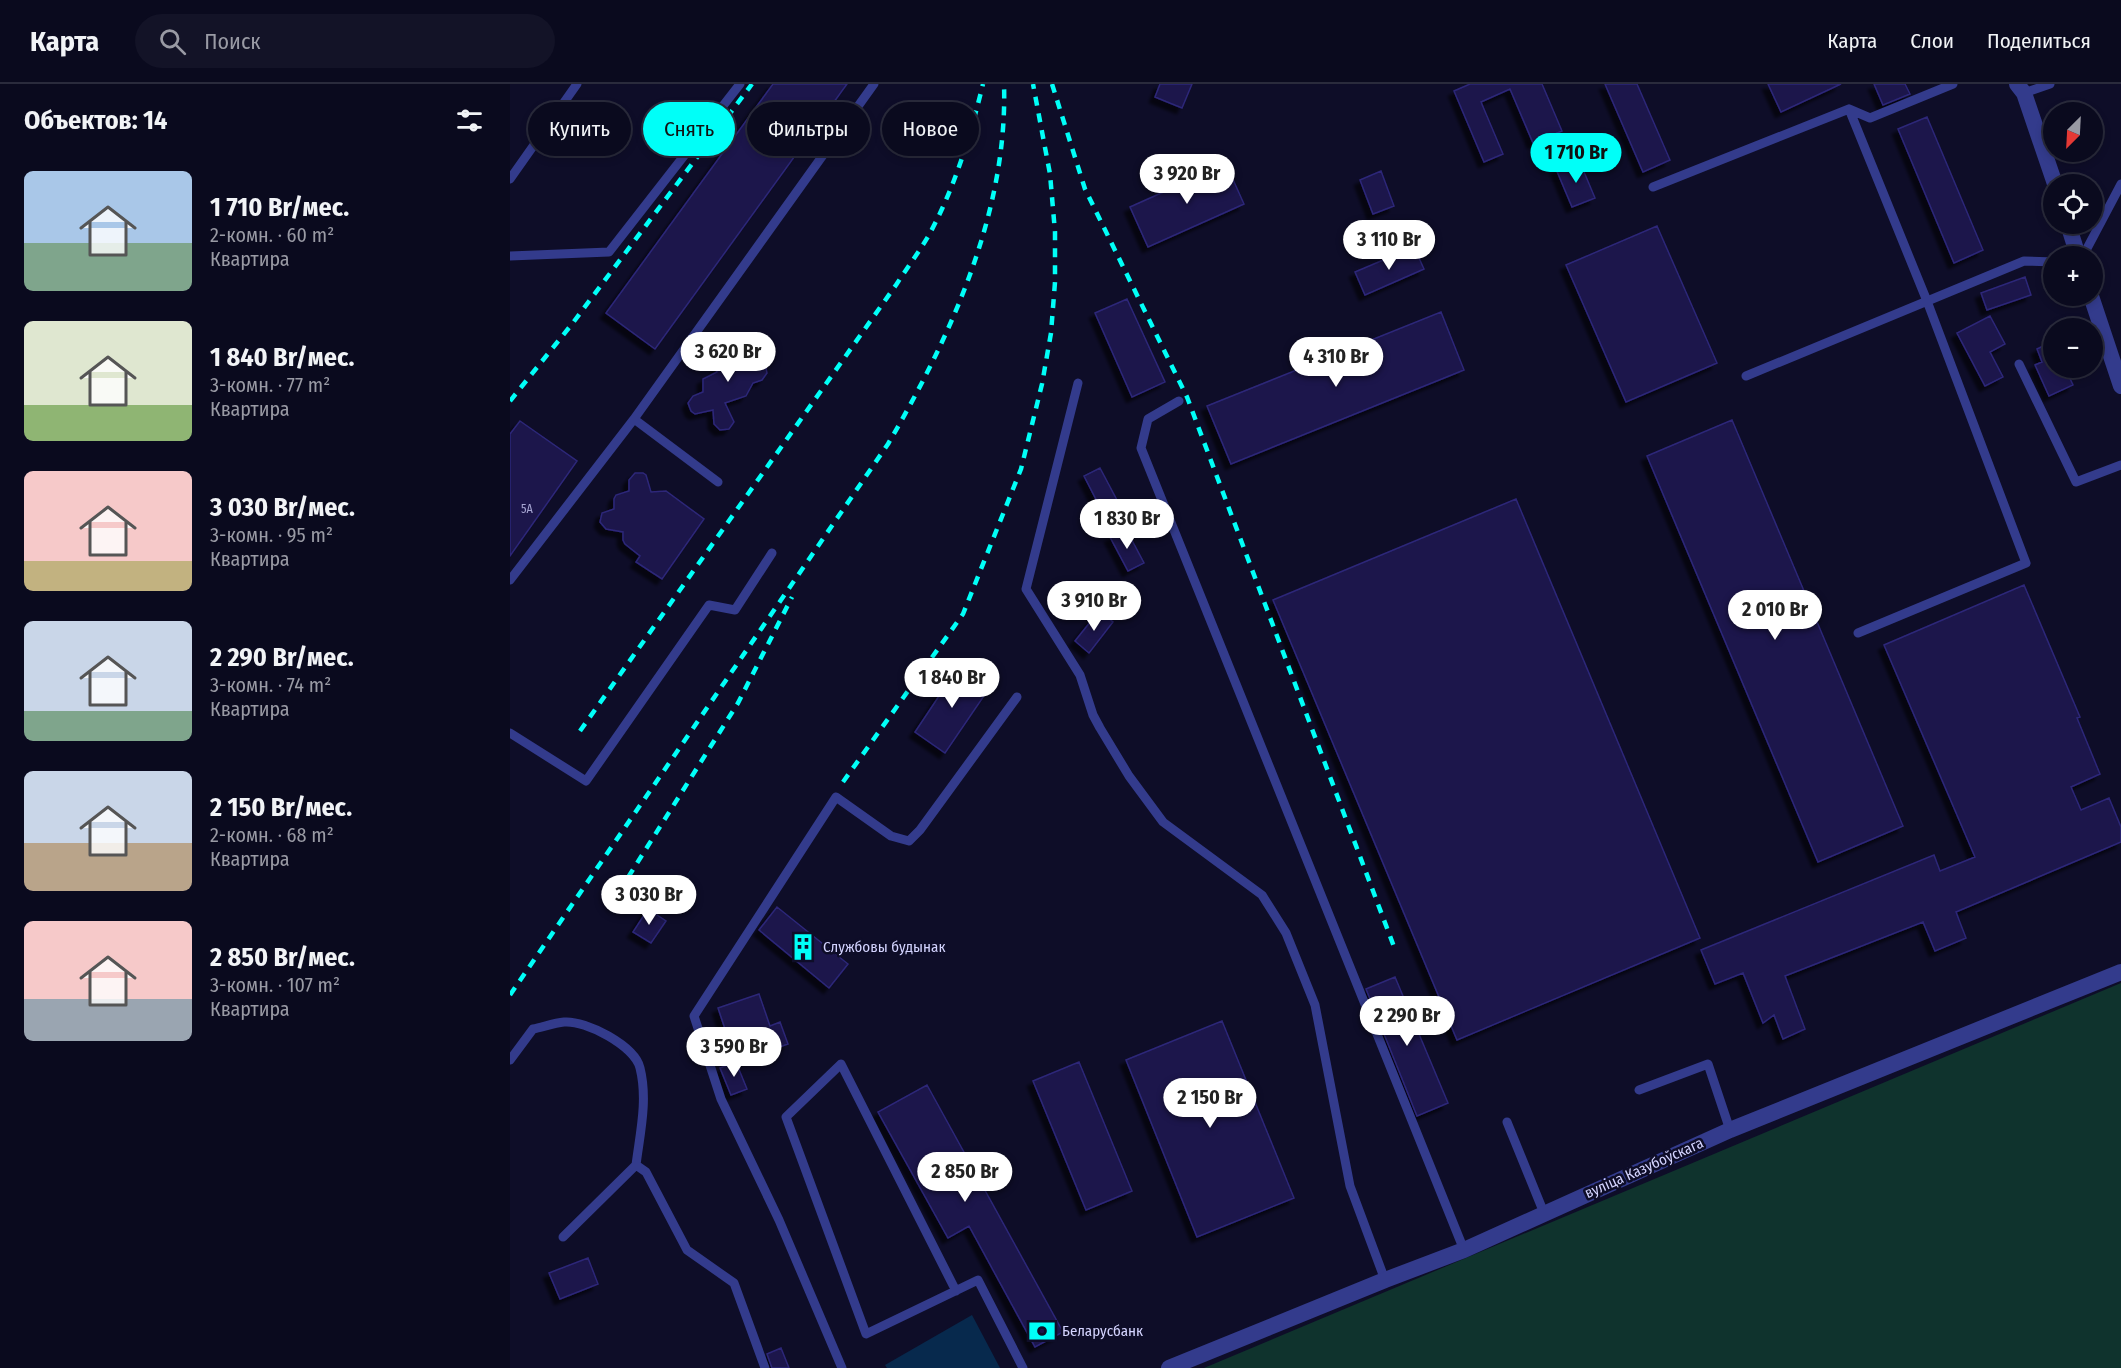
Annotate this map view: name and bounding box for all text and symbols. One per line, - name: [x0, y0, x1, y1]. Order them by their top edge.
- search box: [135, 14, 555, 68]
- text: Карта: [30, 25, 99, 58]
- icon: search: [156, 25, 189, 58]
- text: Поиск: [204, 28, 261, 55]
- text: Карта: [1827, 28, 1877, 54]
- text: Слои: [1910, 28, 1954, 54]
- text: Поделиться: [1987, 28, 2091, 54]
- chip: Купить: [528, 102, 631, 156]
- chip: Снять: [643, 102, 735, 156]
- chip: Фильтры: [747, 102, 870, 156]
- chip: Новое: [882, 102, 979, 156]
- north arrow: [2043, 102, 2103, 162]
- map controls: [2043, 102, 2103, 378]
- icon: filters: [453, 104, 486, 137]
- text: Объектов: 14: [24, 105, 167, 136]
- pin: 1 710 Br: [1514, 133, 1638, 184]
- text: 1 710 Br: [1544, 140, 1608, 164]
- pin: 3 920 Br: [1125, 154, 1249, 205]
- text: 3 920 Br: [1154, 161, 1220, 185]
- button: locate: [2043, 174, 2103, 234]
- text: 1 710 Br/мес.: [210, 192, 349, 223]
- icon: home: [72, 195, 144, 267]
- pin: 3 110 Br: [1327, 220, 1451, 271]
- text: 2-комн. · 60 m²: [210, 223, 334, 247]
- text: 3 110 Br: [1357, 227, 1421, 251]
- button: +: [2043, 246, 2103, 306]
- text: Квартира: [210, 247, 290, 271]
- button: −: [2043, 318, 2103, 378]
- pin: 3 620 Br: [666, 332, 790, 383]
- pin: 4 310 Br: [1274, 337, 1398, 388]
- text: 3 620 Br: [695, 339, 761, 363]
- text: 1 840 Br/мес.: [210, 342, 354, 373]
- text: 4 310 Br: [1303, 344, 1369, 368]
- icon: home: [72, 345, 144, 417]
- text: 3-комн. · 77 m²: [210, 373, 330, 397]
- text: Квартира: [210, 397, 290, 421]
- text: 3 030 Br/мес.: [210, 492, 355, 523]
- icon: home: [72, 495, 144, 567]
- pin: 1 830 Br: [1065, 499, 1189, 550]
- house number: 5А: [521, 502, 534, 516]
- text: 1 830 Br: [1094, 506, 1160, 530]
- text: 3-комн. · 95 m²: [210, 523, 333, 547]
- text: Квартира: [210, 547, 290, 571]
- pin: 3 910 Br: [1032, 581, 1156, 632]
- text: 3 910 Br: [1061, 588, 1127, 612]
- pin: 2 010 Br: [1713, 590, 1837, 641]
- text: 2 010 Br: [1742, 597, 1808, 621]
- text: 2 290 Br/мес.: [210, 642, 354, 673]
- icon: home: [72, 645, 144, 717]
- pin: 1 840 Br: [890, 658, 1014, 709]
- text: 1 840 Br: [918, 665, 986, 689]
- text: 3-комн. · 74 m²: [210, 673, 331, 697]
- text: Квартира: [210, 697, 290, 721]
- text: 2 150 Br/мес.: [210, 792, 352, 823]
- icon: home: [72, 795, 144, 867]
- text: 2-комн. · 68 m²: [210, 823, 334, 847]
- text: Квартира: [210, 847, 290, 871]
- pin: 3 030 Br: [587, 875, 711, 926]
- text: 3 030 Br: [615, 882, 683, 906]
- building icon: Службовы будынак: [788, 932, 818, 962]
- place label: Службовы будынак: [823, 938, 945, 956]
- text: 2 850 Br/мес.: [210, 942, 355, 973]
- icon: home: [72, 945, 144, 1017]
- text: 3-комн. · 107 m²: [210, 973, 340, 997]
- pin: 2 290 Br: [1345, 996, 1469, 1047]
- text: Квартира: [210, 997, 290, 1021]
- text: 2 290 Br: [1374, 1003, 1440, 1027]
- pin: 3 590 Br: [672, 1027, 796, 1078]
- text: 3 590 Br: [700, 1034, 768, 1058]
- pin: 2 150 Br: [1148, 1078, 1272, 1129]
- text: 2 150 Br: [1177, 1085, 1243, 1109]
- street label: вуліца Казубоўскага: [1582, 1134, 1706, 1202]
- pin: 2 850 Br: [903, 1152, 1027, 1203]
- text: 2 850 Br: [931, 1159, 999, 1183]
- bank icon: Беларусбанк: [1027, 1316, 1057, 1346]
- place label: Беларусбанк: [1062, 1322, 1143, 1340]

